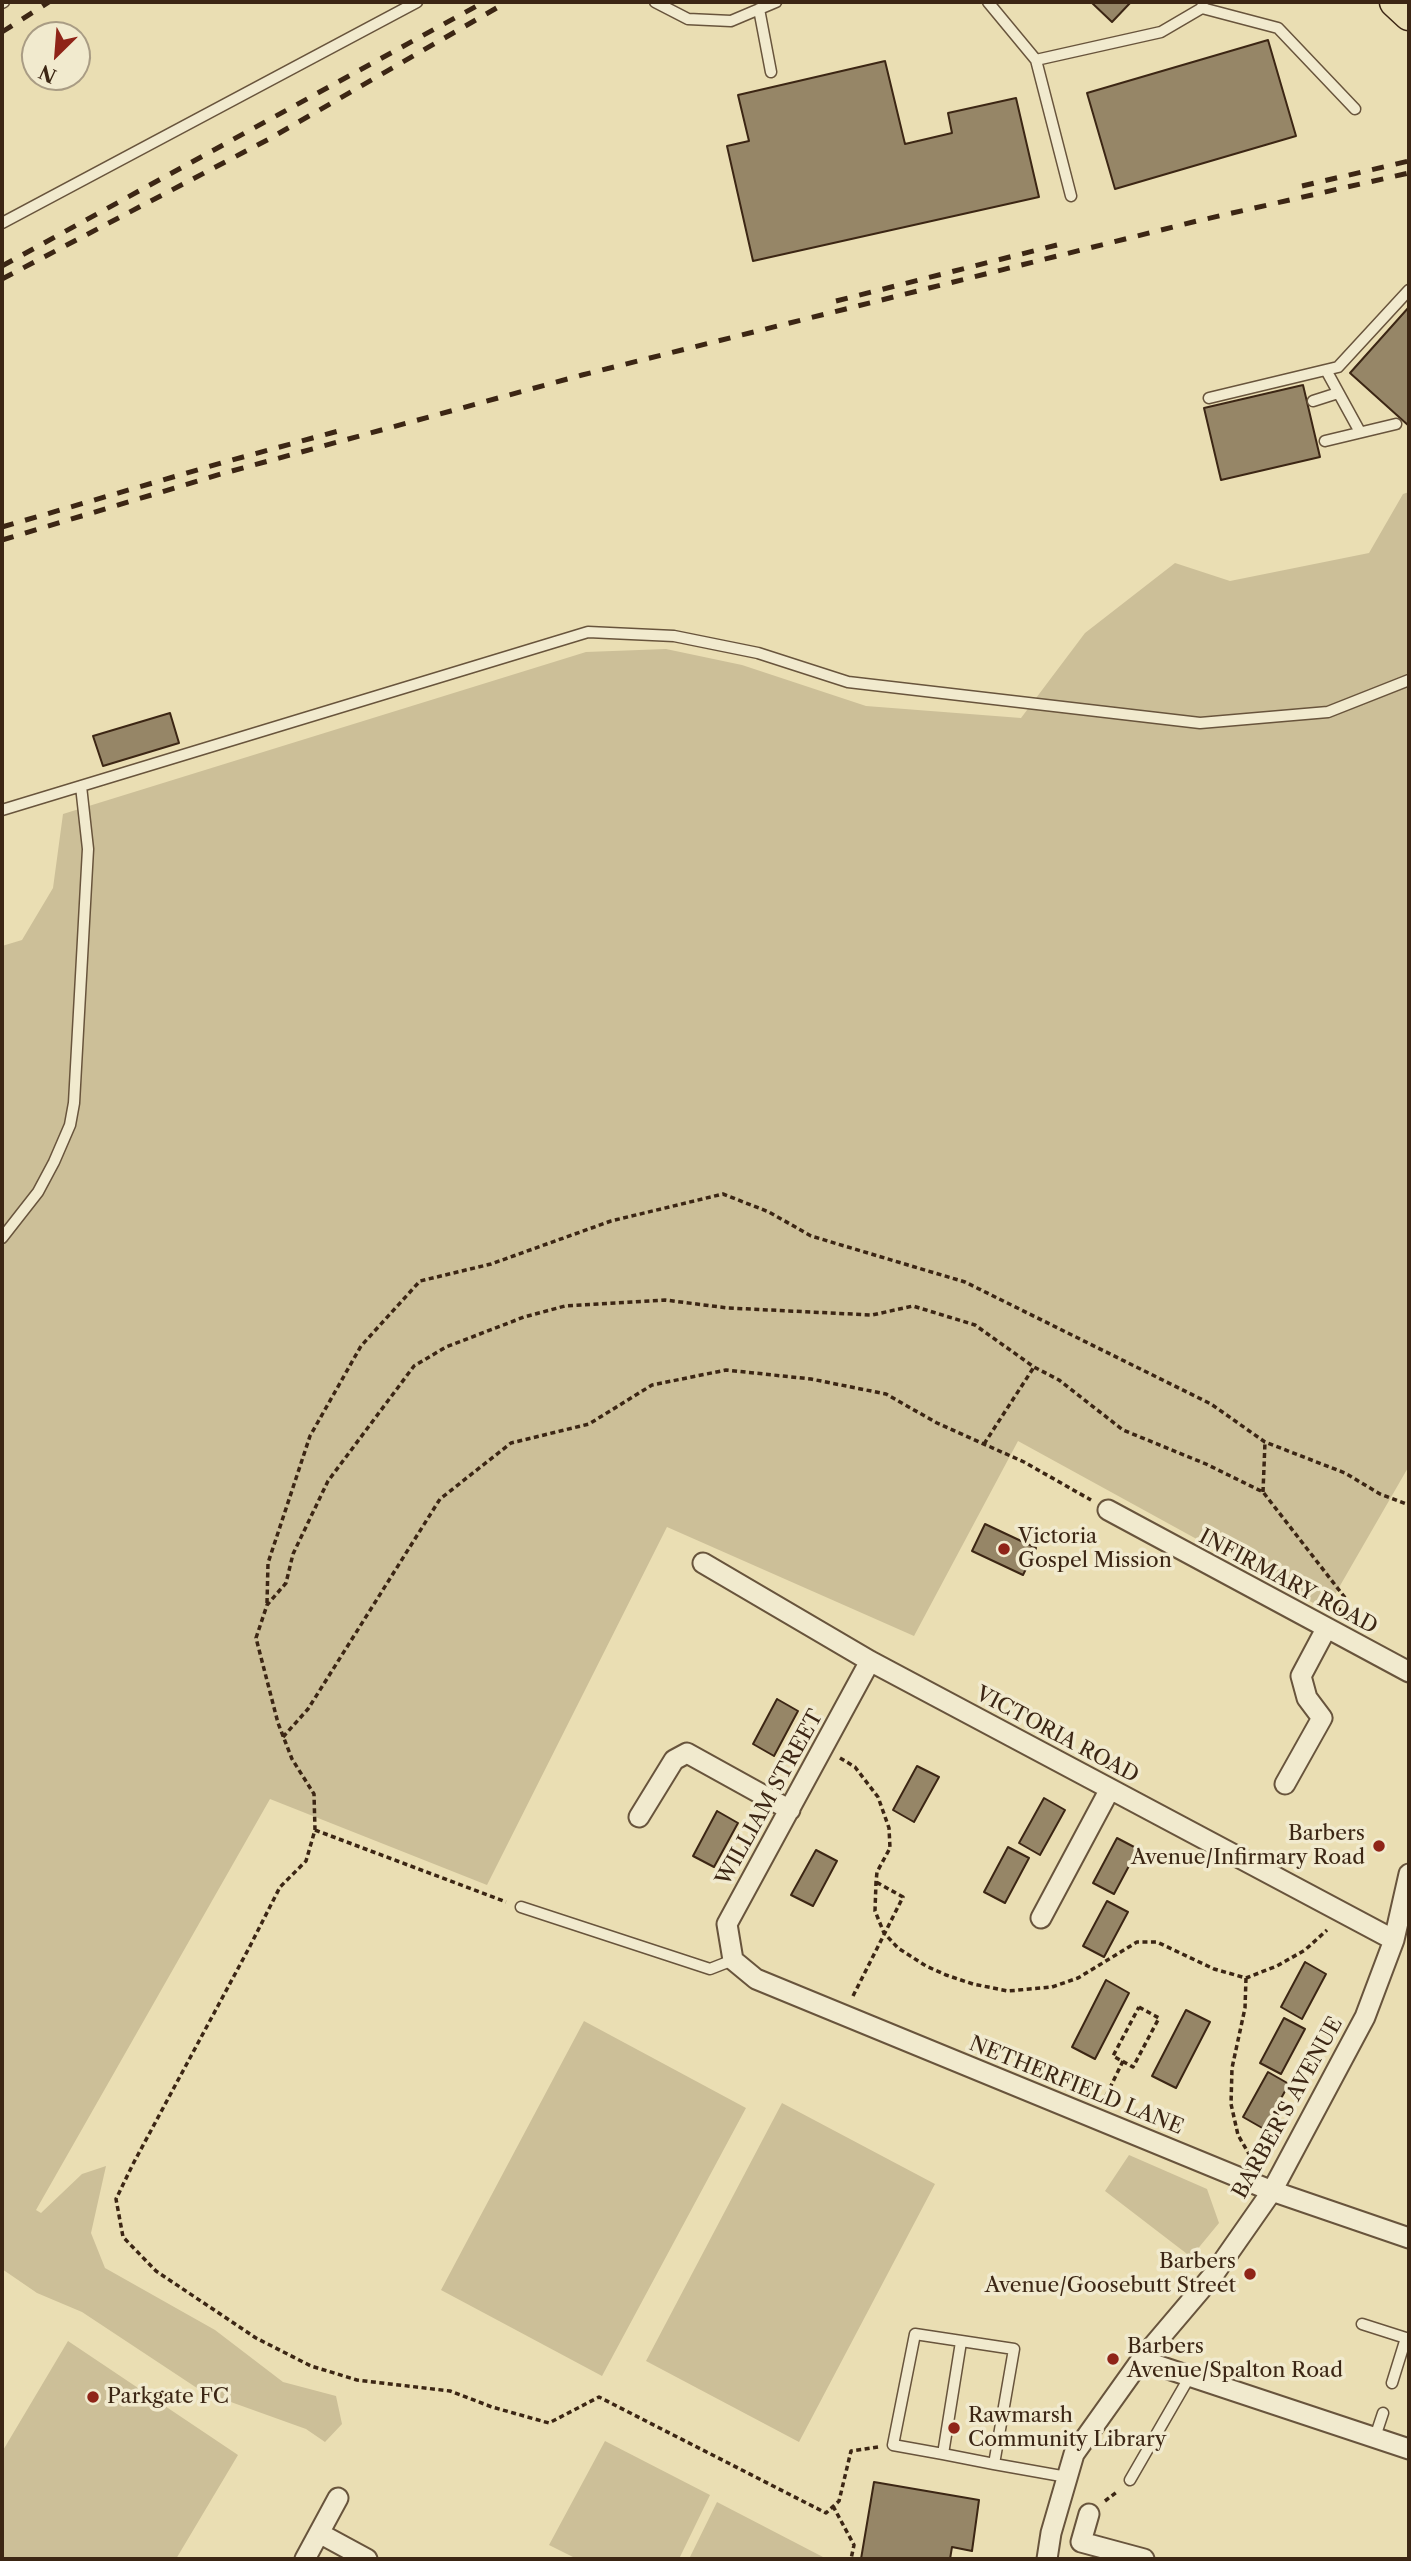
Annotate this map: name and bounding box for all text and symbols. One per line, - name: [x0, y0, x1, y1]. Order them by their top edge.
- north arrow: [21, 21, 91, 91]
- text: N: [35, 60, 60, 88]
- place label: Victoria Gospel Mission: [1018, 1524, 1172, 1574]
- street label: INFIRMARY ROAD: [1195, 1524, 1381, 1640]
- marker: Victoria Gospel Mission: [996, 1541, 1012, 1557]
- street label: VICTORIA ROAD: [971, 1681, 1143, 1789]
- street label: WILLIAM STREET: [711, 1706, 829, 1890]
- place label: Barbers Avenue/Infirmary Road: [1131, 1821, 1365, 1871]
- marker: Barbers Avenue/Infirmary Road: [1371, 1838, 1387, 1854]
- street label: BARBER'S AVENUE: [1228, 2013, 1348, 2203]
- street label: NETHERFIELD LANE: [965, 2031, 1187, 2141]
- place label: Barbers Avenue/Goosebutt Street: [985, 2249, 1236, 2299]
- marker: Barbers Avenue/Goosebutt Street: [1242, 2266, 1258, 2282]
- place label: Barbers Avenue/Spalton Road: [1127, 2334, 1343, 2384]
- marker: Barbers Avenue/Spalton Road: [1105, 2351, 1121, 2367]
- place label: Parkgate FC: [107, 2384, 229, 2410]
- marker: Parkgate FC: [85, 2389, 101, 2405]
- place label: Rawmarsh Community Library: [968, 2403, 1167, 2453]
- marker: Rawmarsh Community Library: [946, 2420, 962, 2436]

